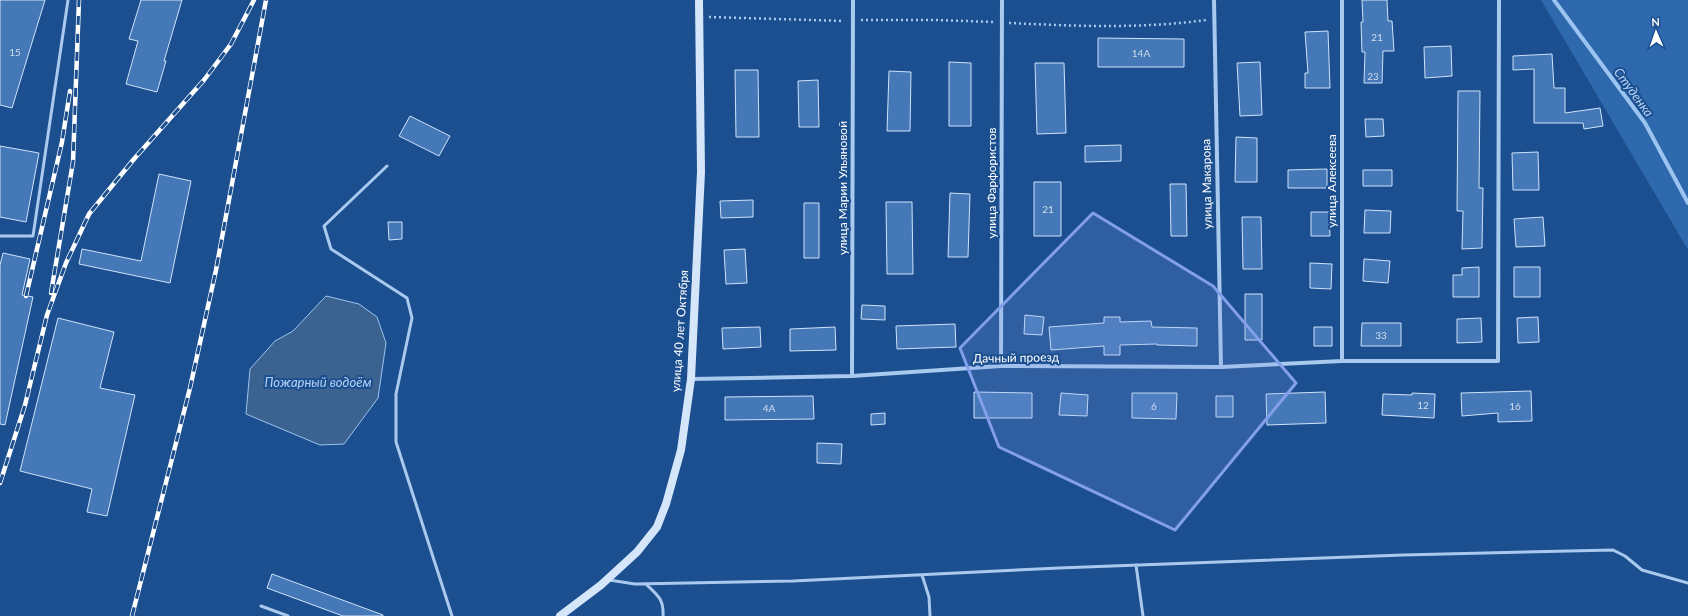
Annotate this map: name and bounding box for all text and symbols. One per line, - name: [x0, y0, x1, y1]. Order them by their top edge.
- north arrow: [1636, 12, 1676, 52]
- text: N: [1651, 15, 1660, 28]
- house number: 21: [1371, 31, 1383, 43]
- house number: 15: [9, 46, 21, 58]
- house number: 14А: [1132, 47, 1150, 59]
- water label: Студенка: [1611, 64, 1657, 120]
- house number: 23: [1367, 70, 1379, 82]
- street label: улица Марии Ульяновой: [835, 121, 850, 255]
- street label: улица Фарфористов: [984, 127, 999, 238]
- street label: улица Алексеева: [1324, 134, 1339, 228]
- street label: улица Макарова: [1198, 139, 1215, 229]
- house number: 21: [1042, 203, 1054, 215]
- street label: улица 40 лет Октября: [668, 269, 691, 392]
- house number: 33: [1375, 329, 1387, 341]
- street label: Дачный проезд: [973, 349, 1060, 366]
- water label: Пожарный водоём: [265, 374, 372, 390]
- house number: 12: [1417, 399, 1429, 411]
- house number: 6: [1151, 400, 1157, 412]
- house number: 16: [1509, 400, 1521, 412]
- house number: 4А: [763, 402, 776, 414]

